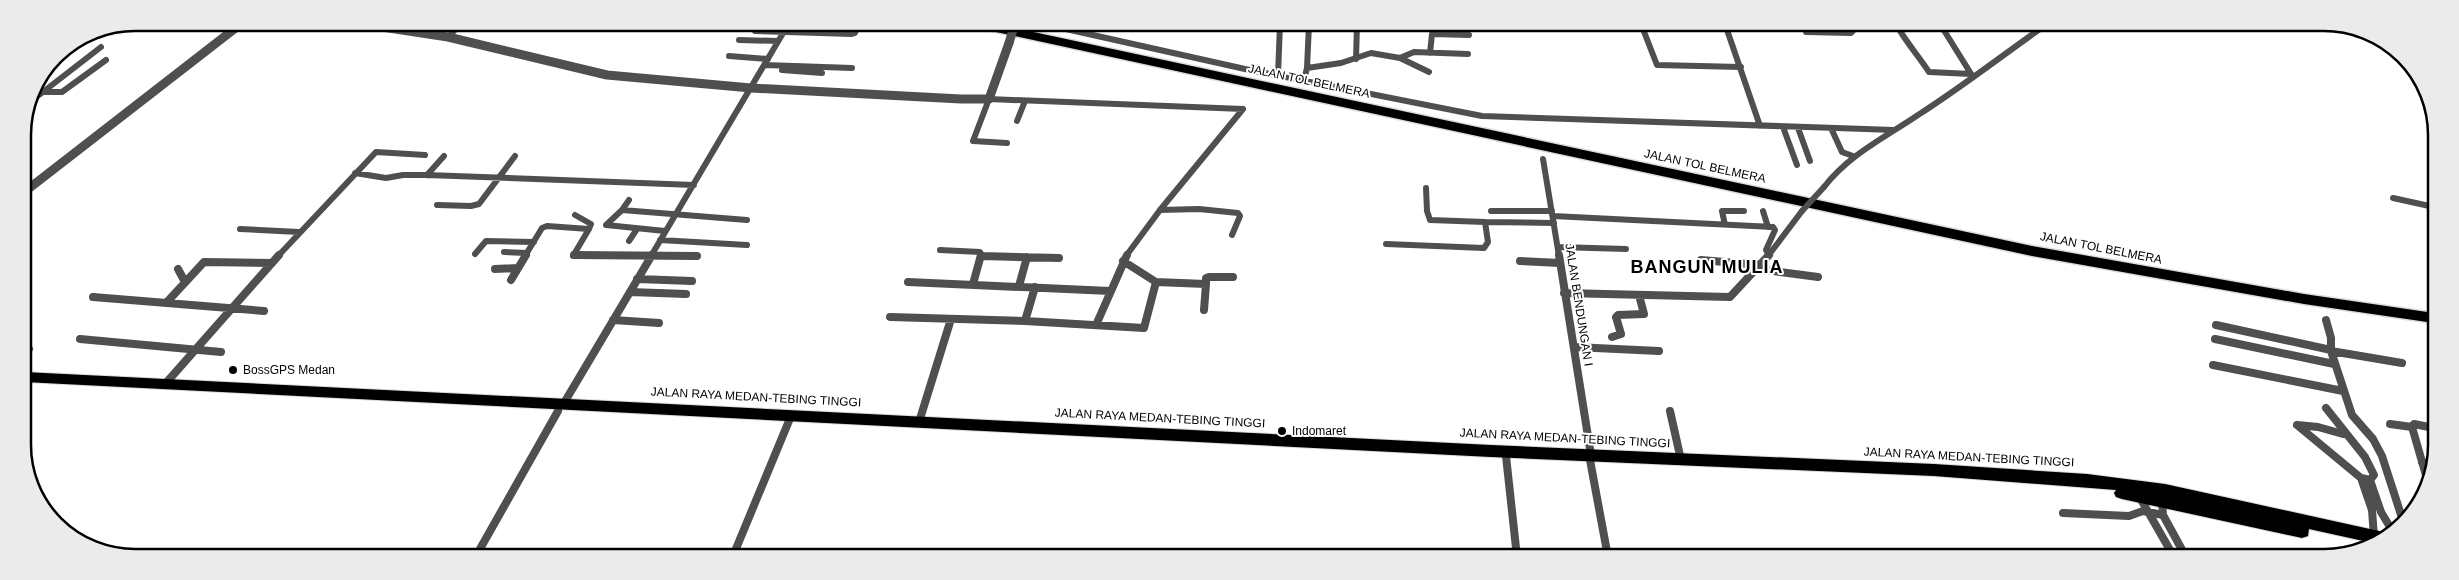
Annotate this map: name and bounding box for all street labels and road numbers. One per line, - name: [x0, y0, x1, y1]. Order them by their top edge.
- street label: JALAN TOL BELMERA: [1247, 61, 1371, 101]
- street label: JALAN TOL BELMERA: [1643, 146, 1767, 186]
- street label: JALAN TOL BELMERA: [2039, 229, 2163, 267]
- street label: JALAN BENDUNGAN I: [1562, 243, 1596, 367]
- street label: JALAN RAYA MEDAN-TEBING TINGGI: [650, 384, 862, 410]
- street label: JALAN RAYA MEDAN-TEBING TINGGI: [1054, 405, 1266, 431]
- street label: JALAN RAYA MEDAN-TEBING TINGGI: [1459, 425, 1671, 451]
- street label: JALAN RAYA MEDAN-TEBING TINGGI: [1863, 444, 2075, 470]

